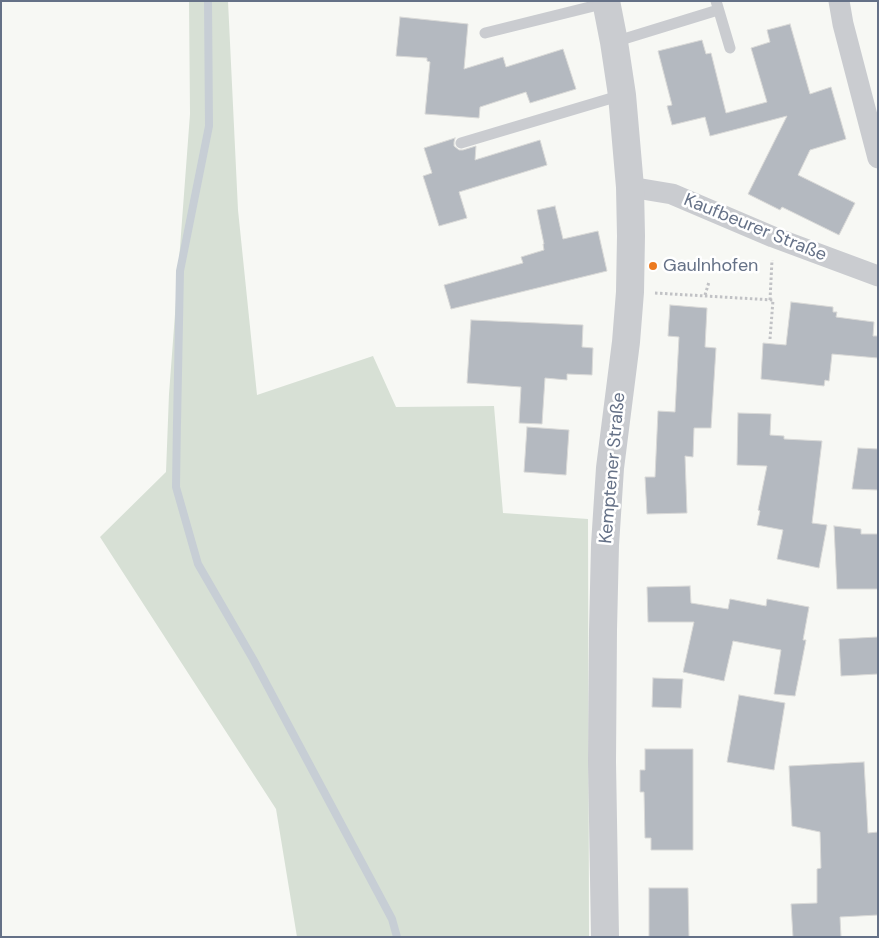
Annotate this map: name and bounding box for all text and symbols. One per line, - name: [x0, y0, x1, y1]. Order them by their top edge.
- street label: Kaufbeurer Straße: [681, 190, 829, 266]
- place label: Gaulnhofen: [663, 255, 758, 277]
- marker: Gaulnhofen: [647, 260, 659, 272]
- street label: Kemptener Straße: [596, 391, 630, 545]

